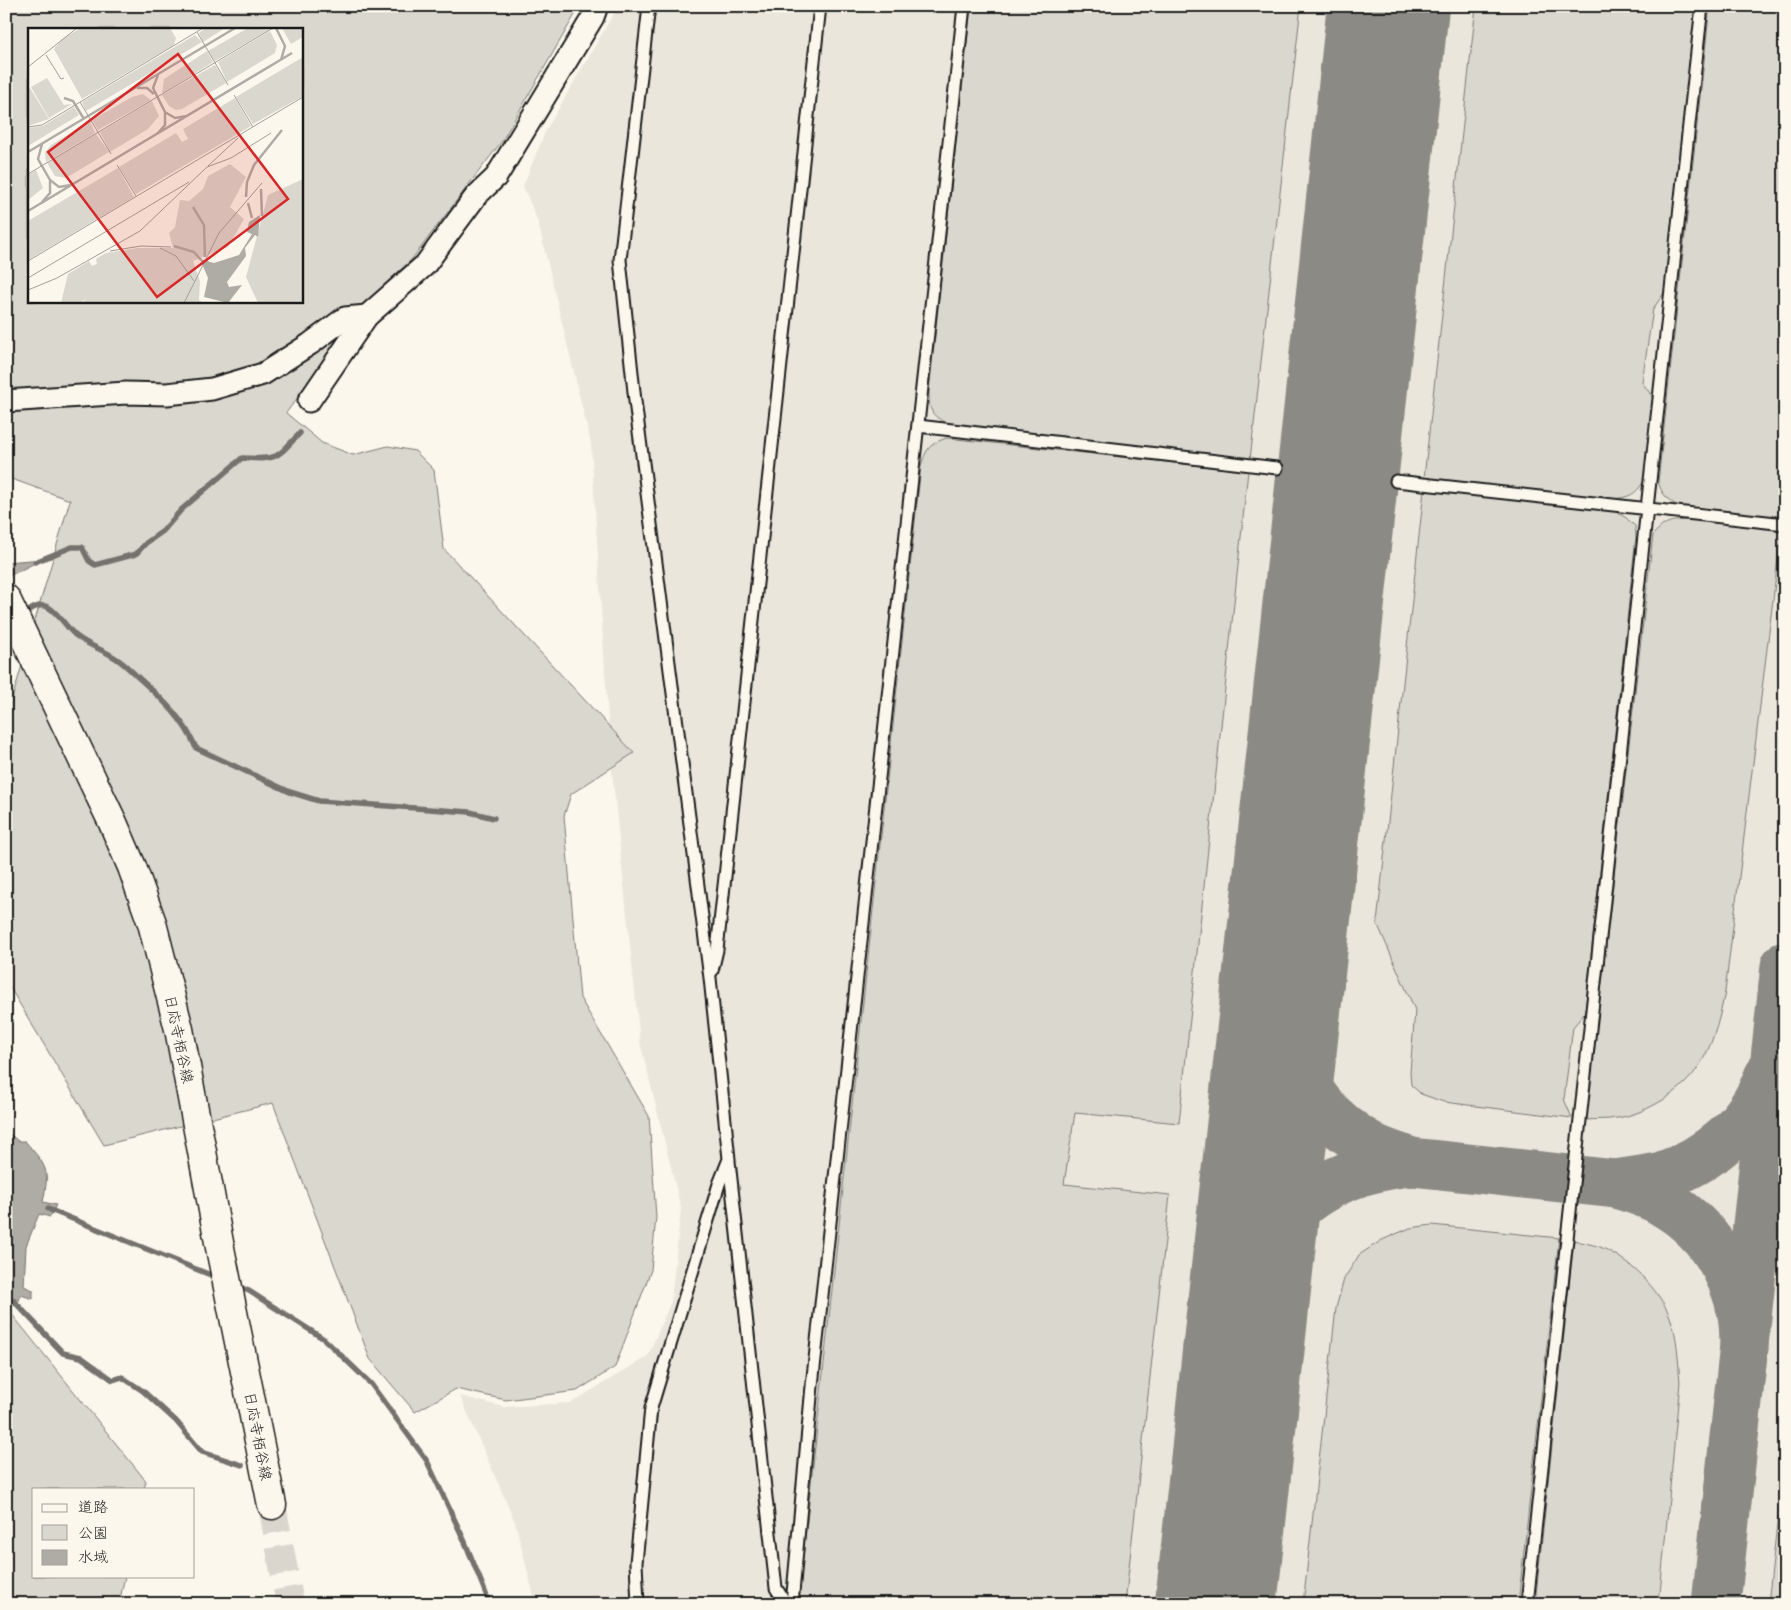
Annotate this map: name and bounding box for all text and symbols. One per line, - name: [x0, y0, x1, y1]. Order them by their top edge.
- inset map: [28, 28, 302, 302]
- street label: 日応寺栢谷線: [160, 993, 197, 1085]
- street label: 日応寺栢谷線: [240, 1390, 275, 1482]
- legend: [32, 1488, 195, 1578]
- text: 道路: [78, 1498, 108, 1517]
- text: 公園: [78, 1524, 108, 1543]
- text: 水域: [78, 1548, 108, 1567]

